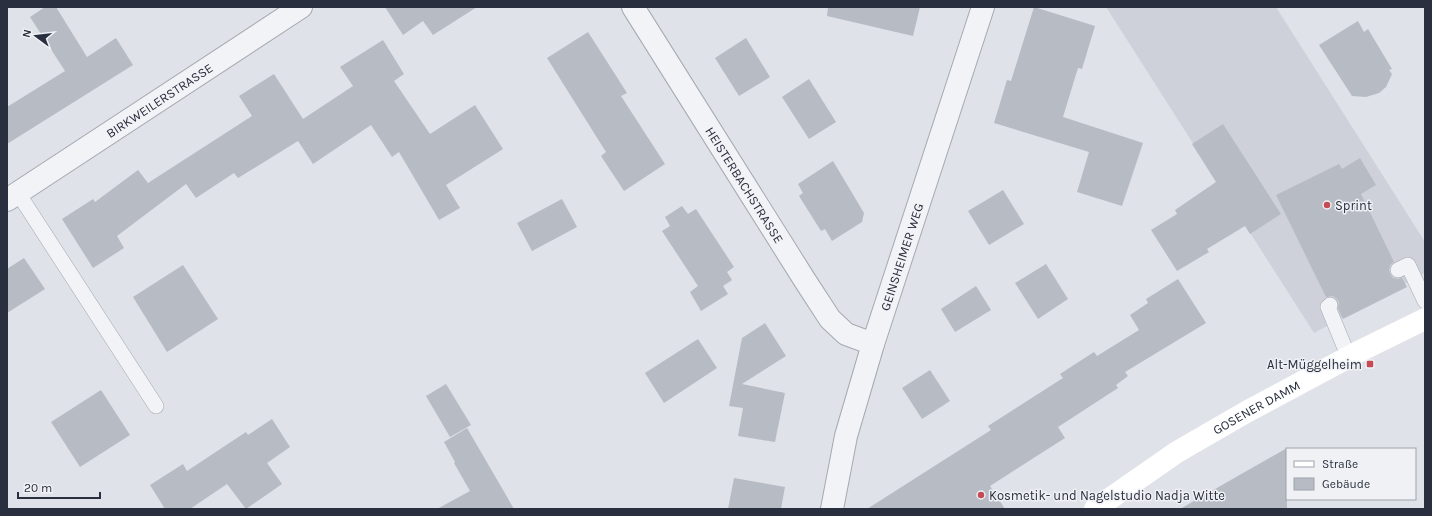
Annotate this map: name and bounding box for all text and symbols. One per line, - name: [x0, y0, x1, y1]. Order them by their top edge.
- north arrow: [16, 16, 56, 56]
- text: N: [20, 28, 34, 39]
- street label: BIRKWEILERSTRASSE: [103, 60, 216, 141]
- street label: HEISTERBACHSTRASSE: [702, 124, 786, 246]
- place label: Sprint: [1335, 198, 1372, 213]
- marker: Sprint: [1322, 200, 1332, 210]
- street label: GEINSHEIMER WEG: [877, 201, 927, 313]
- place label: Alt-Müggelheim: [1267, 357, 1362, 372]
- marker: Alt-Müggelheim: [1365, 359, 1375, 369]
- street label: GOSENER DAMM: [1210, 378, 1303, 438]
- legend: [1286, 448, 1416, 500]
- text: Straße: [1322, 457, 1358, 471]
- scale bar: [18, 474, 100, 500]
- text: Gebäude: [1322, 477, 1370, 491]
- text: 20 m: [24, 481, 52, 495]
- place label: Kosmetik- und Nagelstudio Nadja Witte: [989, 488, 1225, 503]
- marker: Kosmetik- und Nagelstudio Nadja Witte: [976, 490, 986, 500]

